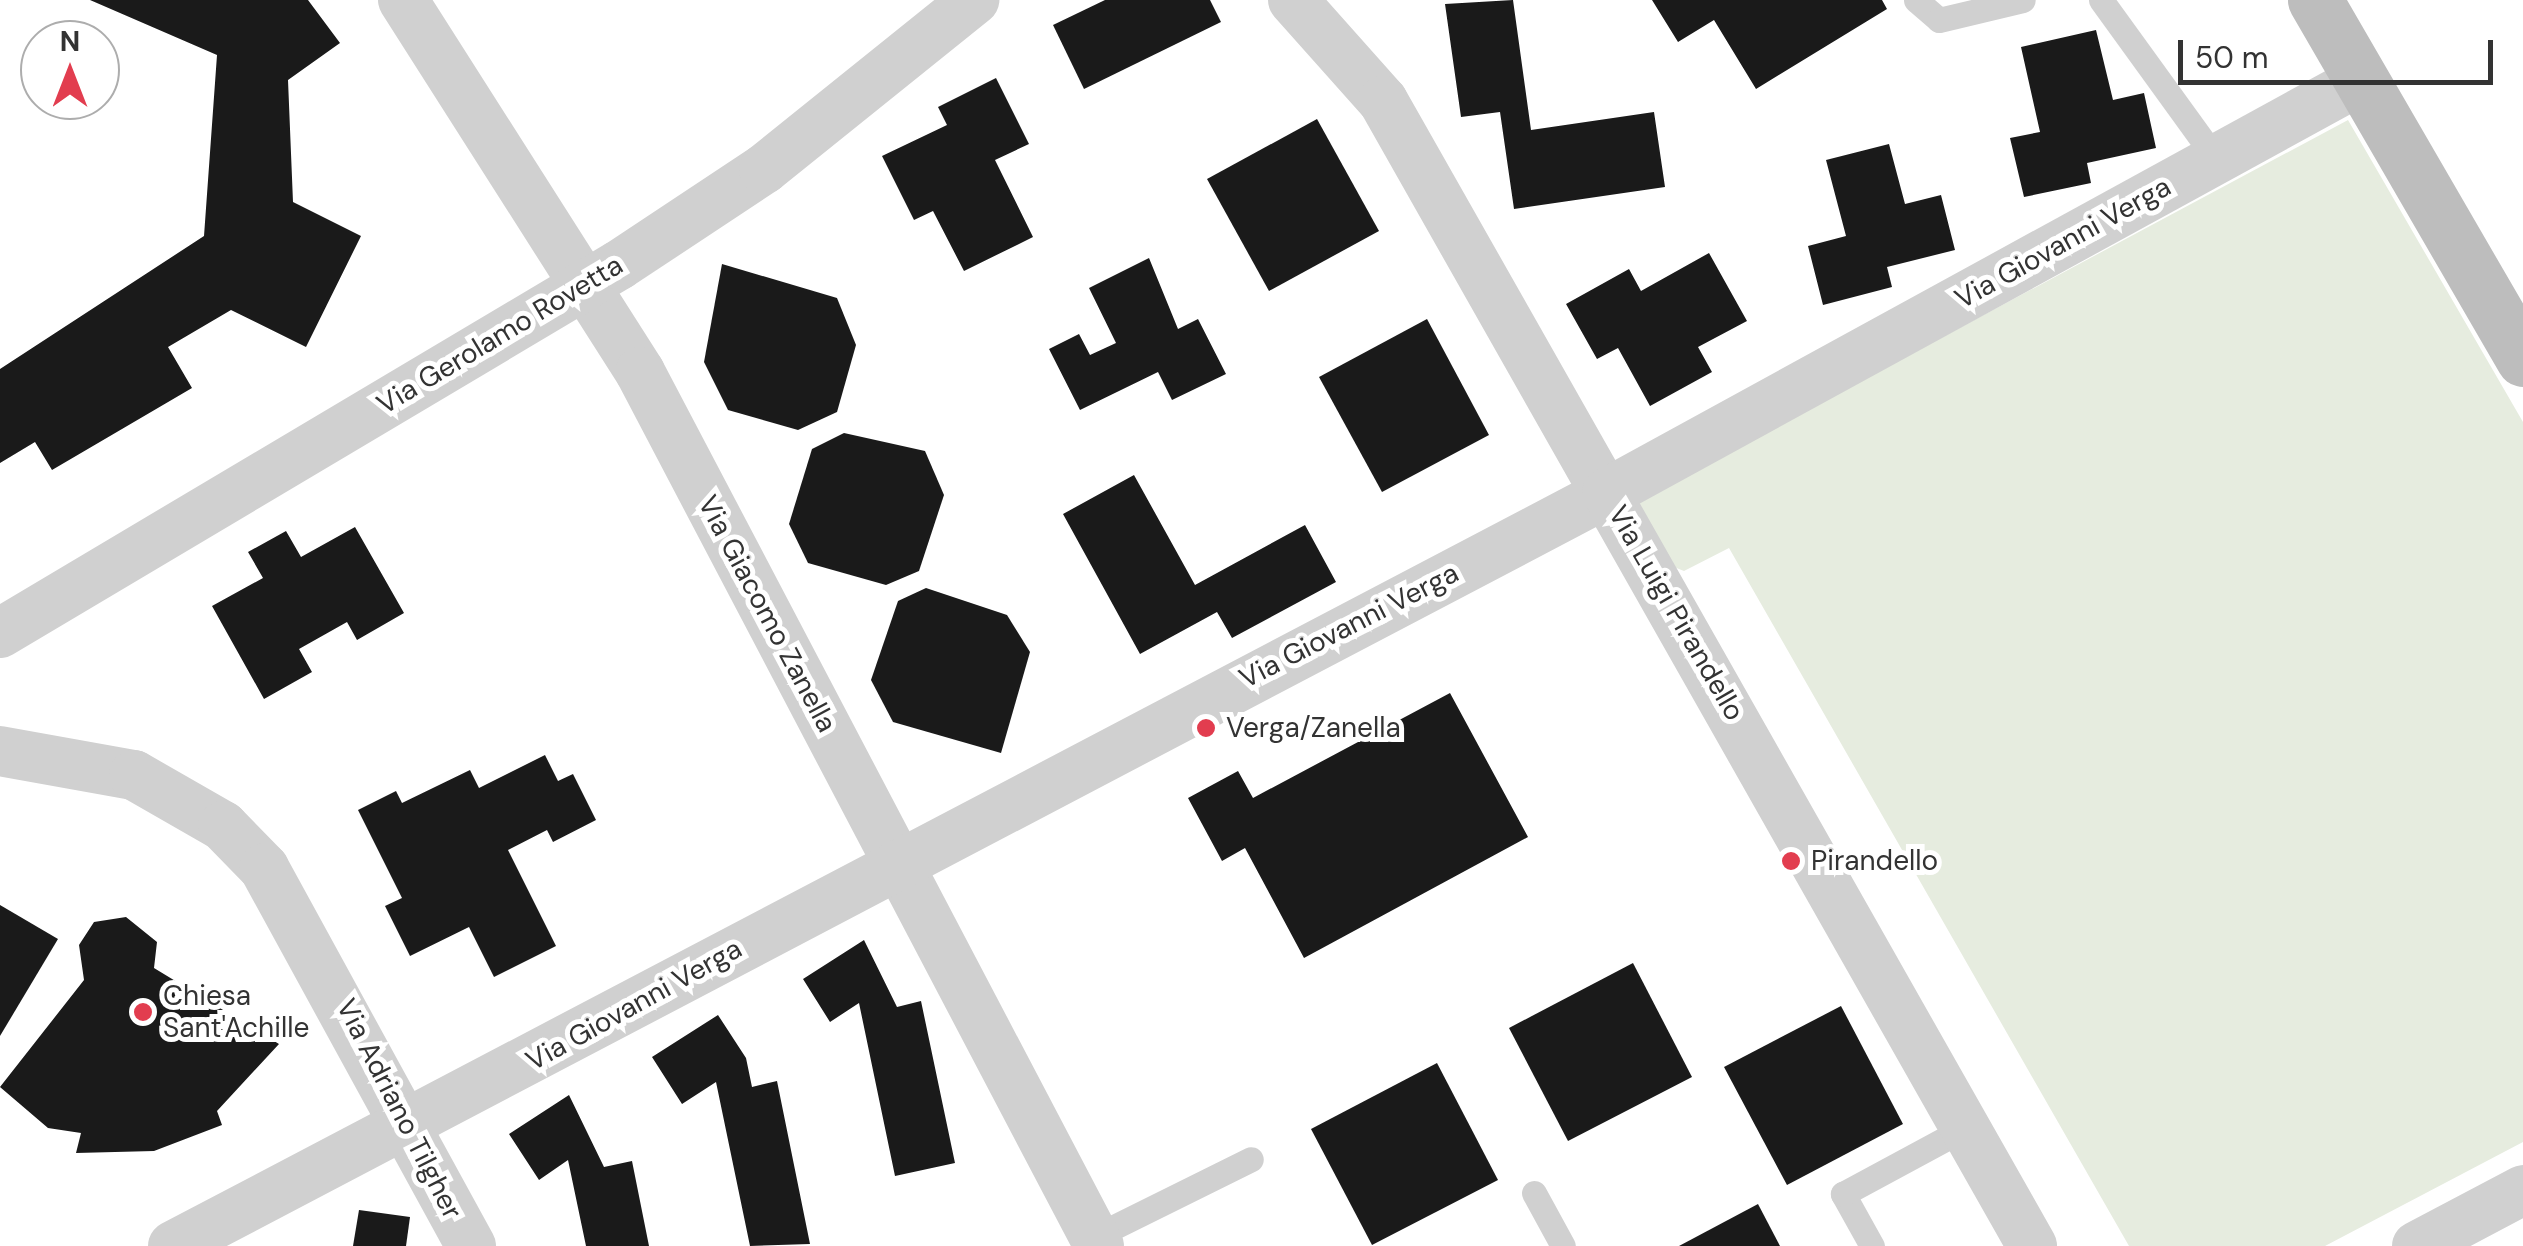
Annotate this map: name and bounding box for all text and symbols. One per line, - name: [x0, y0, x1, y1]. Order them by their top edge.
- north arrow: [20, 20, 120, 120]
- scale bar: [2183, 20, 2498, 82]
- text: N: [60, 23, 80, 60]
- text: 50 m: [2195, 38, 2269, 77]
- street label: Via Giovanni Verga: [1949, 170, 2177, 316]
- street label: Via Gerolamo Rovetta: [371, 248, 629, 422]
- street label: Via Giacomo Zanella: [690, 490, 844, 738]
- street label: Via Luigi Pirandello: [1601, 500, 1751, 726]
- street label: Via Giovanni Verga: [1234, 556, 1464, 696]
- place label: Verga/Zanella: [1226, 711, 1401, 745]
- marker: Verga/Zanella: [1195, 717, 1217, 739]
- place label: Pirandello: [1811, 844, 1938, 878]
- marker: Pirandello: [1780, 850, 1802, 872]
- street label: Via Giovanni Verga: [520, 932, 748, 1078]
- place label: Chiesa Sant'Achille: [163, 979, 309, 1045]
- street label: Via Adriano Tilgher: [329, 993, 469, 1225]
- marker: Chiesa Sant'Achille: [132, 1001, 154, 1023]

